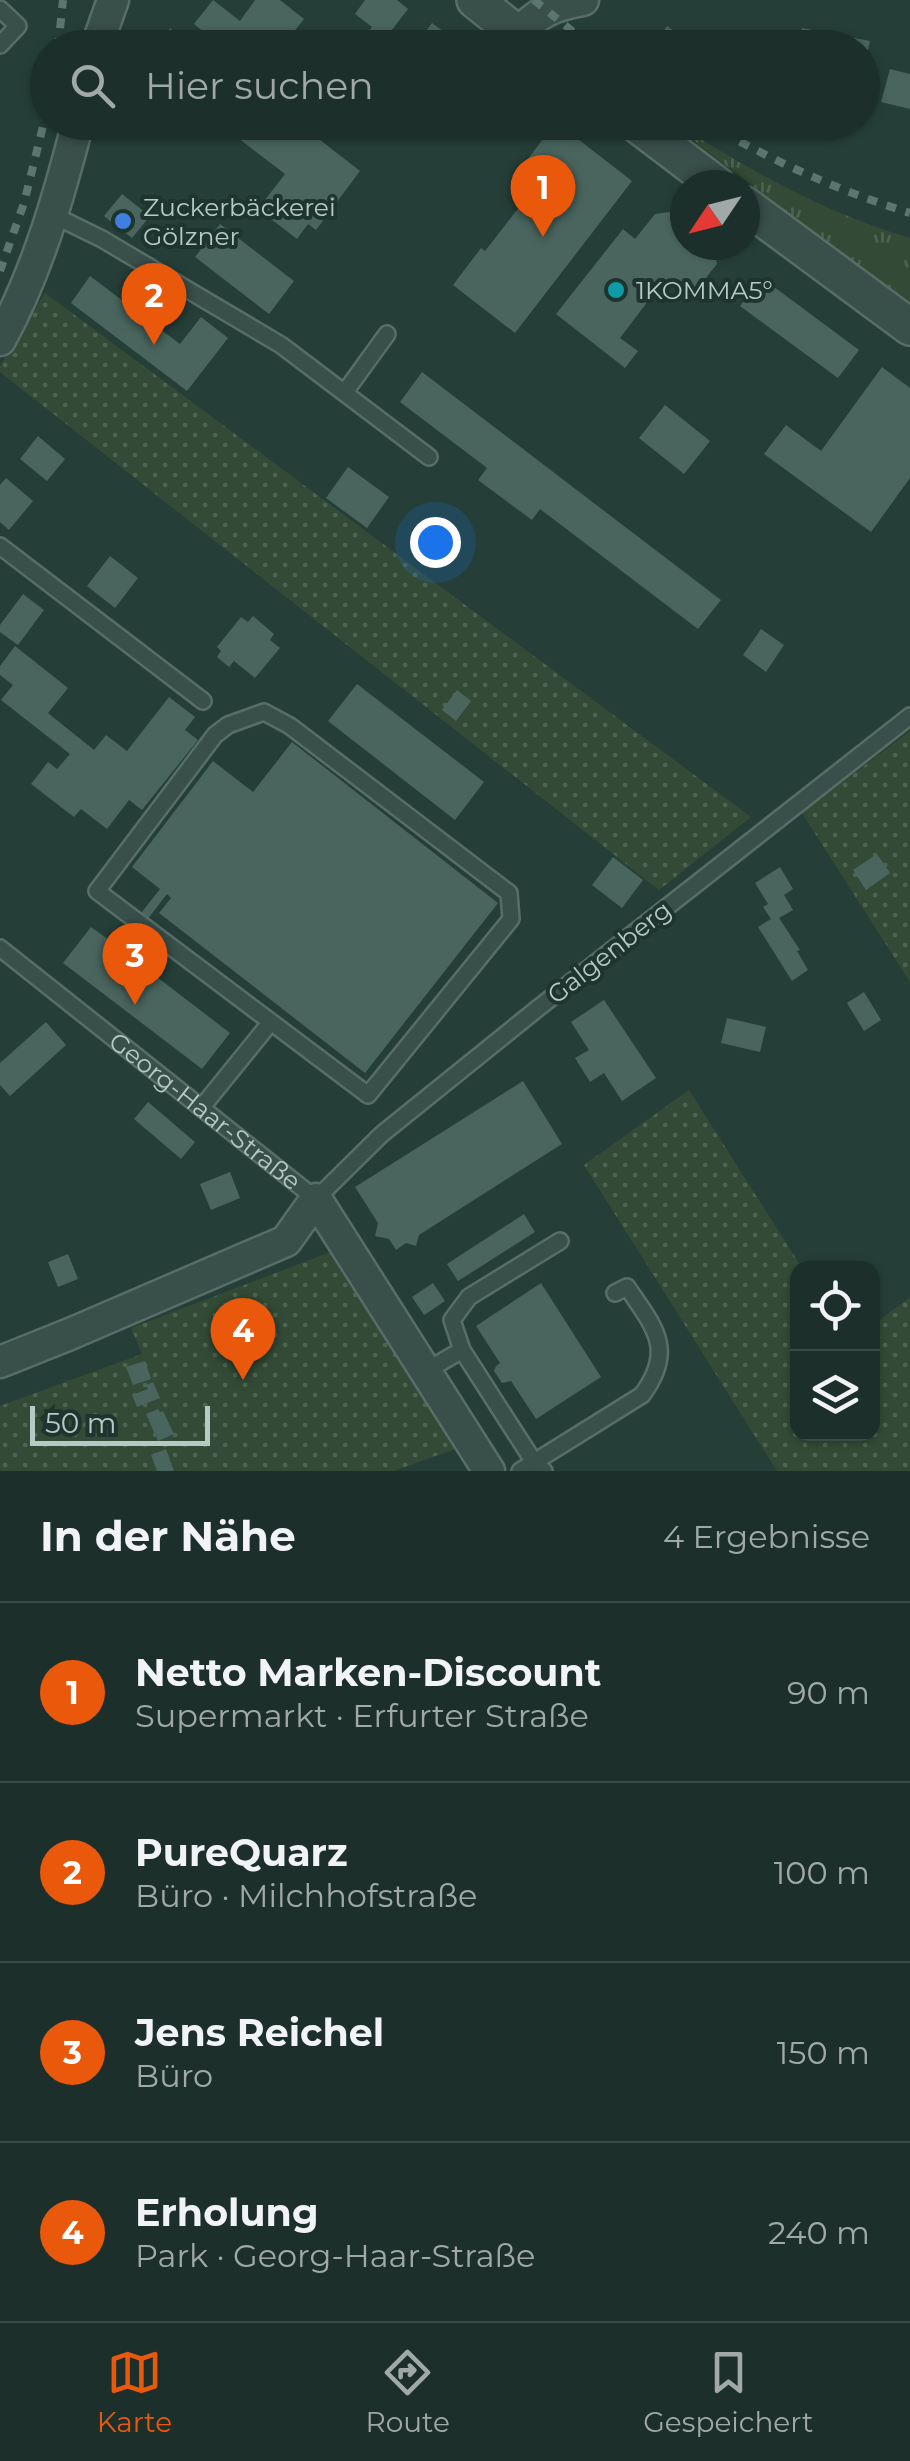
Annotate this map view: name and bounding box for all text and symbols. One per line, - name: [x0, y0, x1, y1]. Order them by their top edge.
- search box: [30, 30, 880, 140]
- icon: search: [65, 58, 120, 113]
- text: Hier suchen: [145, 62, 374, 109]
- pin: 1: [510, 154, 576, 237]
- north arrow: [670, 170, 760, 260]
- place label: Zuckerbäckerei Gölzner: [143, 192, 336, 251]
- marker: Zuckerbäckerei Gölzner: [112, 210, 134, 232]
- pin: 2: [122, 262, 186, 345]
- place label: 1KOMMA5°: [636, 275, 773, 305]
- marker: 1KOMMA5°: [605, 279, 627, 301]
- your location: [410, 517, 461, 568]
- street label: Galgenberg: [541, 894, 677, 1010]
- pin: 3: [102, 922, 168, 1005]
- street label: Georg-Haar-Straße: [103, 1026, 307, 1196]
- map controls: [790, 1261, 880, 1441]
- button: locate: [790, 1261, 880, 1351]
- pin: 4: [210, 1298, 276, 1380]
- button: layers: [790, 1351, 880, 1441]
- scale bar: [30, 1401, 210, 1446]
- text: 50 m: [45, 1406, 116, 1440]
- text: In der Nähe: [40, 1510, 296, 1562]
- text: 4 Ergebnisse: [663, 1517, 870, 1556]
- text: Netto Marken-Discount: [135, 1649, 601, 1696]
- text: 1: [66, 1673, 79, 1712]
- text: 90 m: [787, 1673, 870, 1712]
- text: Supermarkt · Erfurter Straße: [135, 1696, 589, 1735]
- text: PureQuarz: [135, 1829, 348, 1876]
- text: 2: [63, 1853, 82, 1892]
- text: 100 m: [774, 1853, 870, 1892]
- text: Büro · Milchhofstraße: [135, 1876, 477, 1915]
- text: Jens Reichel: [135, 2009, 384, 2056]
- text: 3: [63, 2033, 82, 2072]
- text: 150 m: [777, 2033, 870, 2072]
- text: Büro: [135, 2056, 213, 2095]
- text: Erholung: [135, 2189, 319, 2236]
- text: 4: [61, 2213, 84, 2252]
- text: 240 m: [768, 2213, 870, 2252]
- text: Park · Georg-Haar-Straße: [135, 2236, 535, 2275]
- tab: Karte: [97, 2345, 172, 2439]
- tab: Route: [365, 2345, 450, 2439]
- tab: Gespeichert: [643, 2345, 813, 2439]

